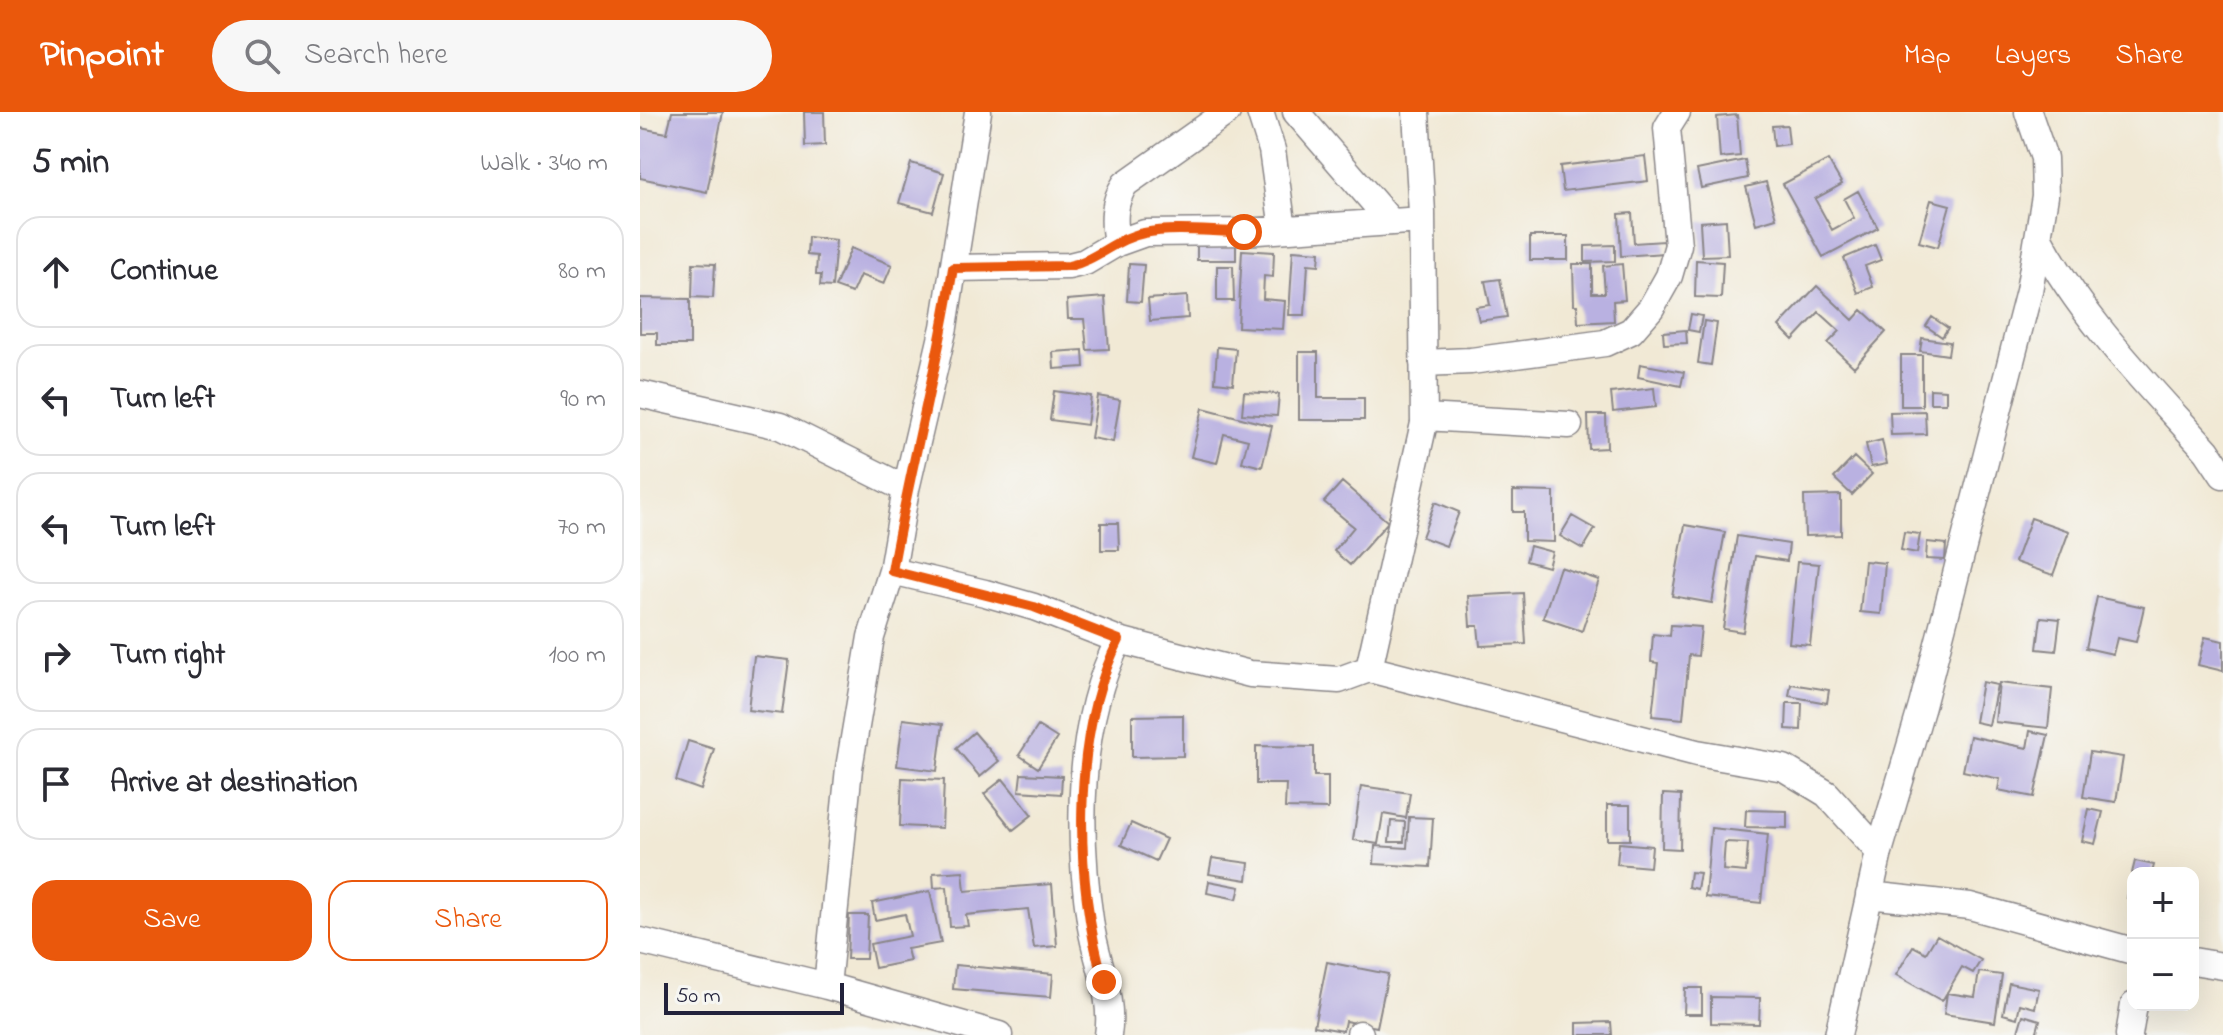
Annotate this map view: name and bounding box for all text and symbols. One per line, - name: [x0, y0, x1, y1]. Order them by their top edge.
- search box: [212, 20, 772, 92]
- text: Pinpoint: [40, 28, 164, 84]
- icon: search: [240, 34, 284, 78]
- text: Search here: [304, 34, 448, 78]
- text: Map: [1903, 36, 1951, 77]
- text: Layers: [1995, 36, 2071, 77]
- text: Share: [2115, 36, 2183, 77]
- text: 5 min: [32, 139, 109, 189]
- text: Walk · 340 m: [480, 145, 608, 183]
- route start: [1226, 214, 1262, 250]
- icon: ahead: [34, 250, 78, 294]
- text: Continue: [110, 250, 218, 294]
- text: 80 m: [558, 253, 606, 291]
- icon: left: [34, 378, 78, 422]
- text: Turn left: [110, 378, 215, 422]
- text: 90 m: [560, 381, 606, 419]
- icon: left: [34, 506, 78, 550]
- text: Turn left: [110, 506, 215, 550]
- text: 70 m: [557, 509, 606, 547]
- icon: right: [34, 634, 78, 678]
- text: Turn right: [110, 634, 225, 678]
- text: 100 m: [549, 637, 606, 675]
- icon: arrive: [34, 762, 78, 806]
- text: Arrive at destination: [110, 762, 358, 806]
- map controls: [2127, 867, 2199, 1011]
- button: +: [2127, 867, 2199, 939]
- button: Save: [32, 880, 312, 961]
- button: Share: [328, 880, 608, 961]
- button: −: [2127, 939, 2199, 1011]
- route end: [1086, 964, 1122, 1000]
- scale bar: [664, 979, 844, 1015]
- text: 50 m: [676, 981, 721, 1013]

